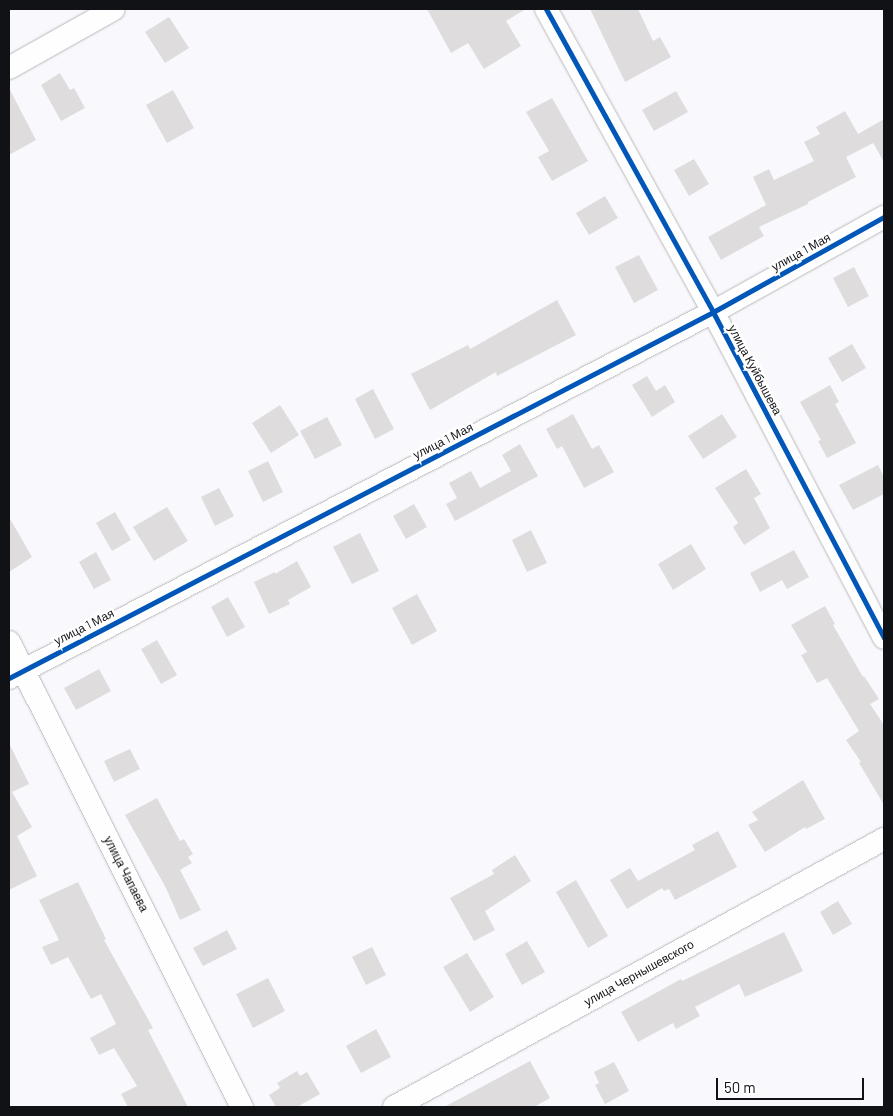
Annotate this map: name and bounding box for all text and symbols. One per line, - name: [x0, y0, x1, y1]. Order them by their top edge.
- street label: улица 1 Мая: [769, 230, 833, 274]
- street label: улица Куйбышева: [725, 323, 785, 417]
- street label: улица 1 Мая: [411, 420, 475, 462]
- street label: улица 1 Мая: [52, 606, 116, 648]
- street label: улица Чапаева: [101, 834, 151, 914]
- street label: улица Чернышевского: [582, 937, 696, 1009]
- scale bar: [718, 1068, 866, 1100]
- text: 50 m: [724, 1078, 756, 1096]

